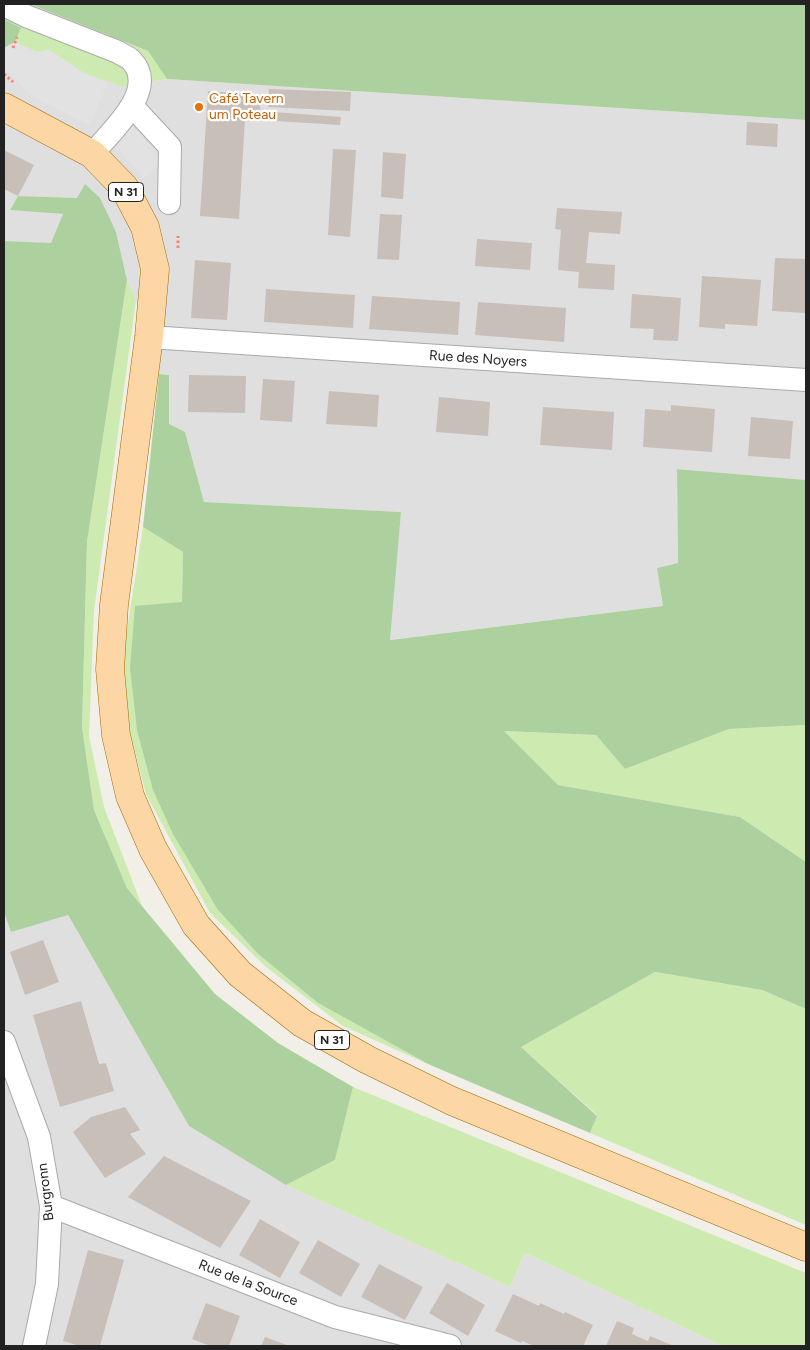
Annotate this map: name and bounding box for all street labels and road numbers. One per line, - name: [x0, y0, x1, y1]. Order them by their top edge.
- road number: N 31: [108, 182, 144, 202]
- street label: Rue des Noyers: [428, 347, 528, 371]
- road number: N 31: [314, 1030, 350, 1050]
- street label: Burgronn: [34, 1162, 58, 1222]
- street label: Rue de la Source: [196, 1256, 300, 1310]

